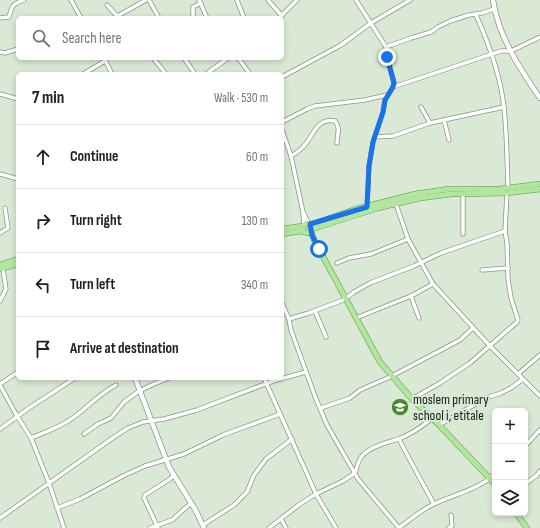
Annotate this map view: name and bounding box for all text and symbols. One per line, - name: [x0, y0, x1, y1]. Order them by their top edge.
- search box: [16, 16, 284, 60]
- icon: search: [30, 27, 52, 49]
- text: Search here: [62, 29, 122, 48]
- route end: [378, 48, 396, 66]
- text: 7 min: [32, 88, 64, 108]
- text: Walk · 530 m: [214, 90, 268, 106]
- icon: ahead: [32, 146, 54, 168]
- text: Continue: [70, 147, 119, 166]
- text: 60 m: [246, 149, 268, 165]
- icon: right: [32, 210, 54, 232]
- text: Turn right: [70, 211, 122, 230]
- text: 130 m: [242, 213, 268, 229]
- route start: [310, 240, 328, 258]
- icon: left: [32, 274, 54, 296]
- text: Turn left: [70, 275, 115, 294]
- text: 340 m: [241, 277, 268, 293]
- icon: arrive: [32, 338, 54, 360]
- text: Arrive at destination: [70, 339, 179, 358]
- place label: moslem primary school i, etitale: [413, 391, 489, 424]
- school or university icon: moslem primary school i, etitale: [390, 397, 410, 417]
- map controls: [492, 408, 528, 516]
- button: +: [492, 408, 528, 444]
- button: −: [492, 444, 528, 480]
- button: layers: [492, 480, 528, 516]

